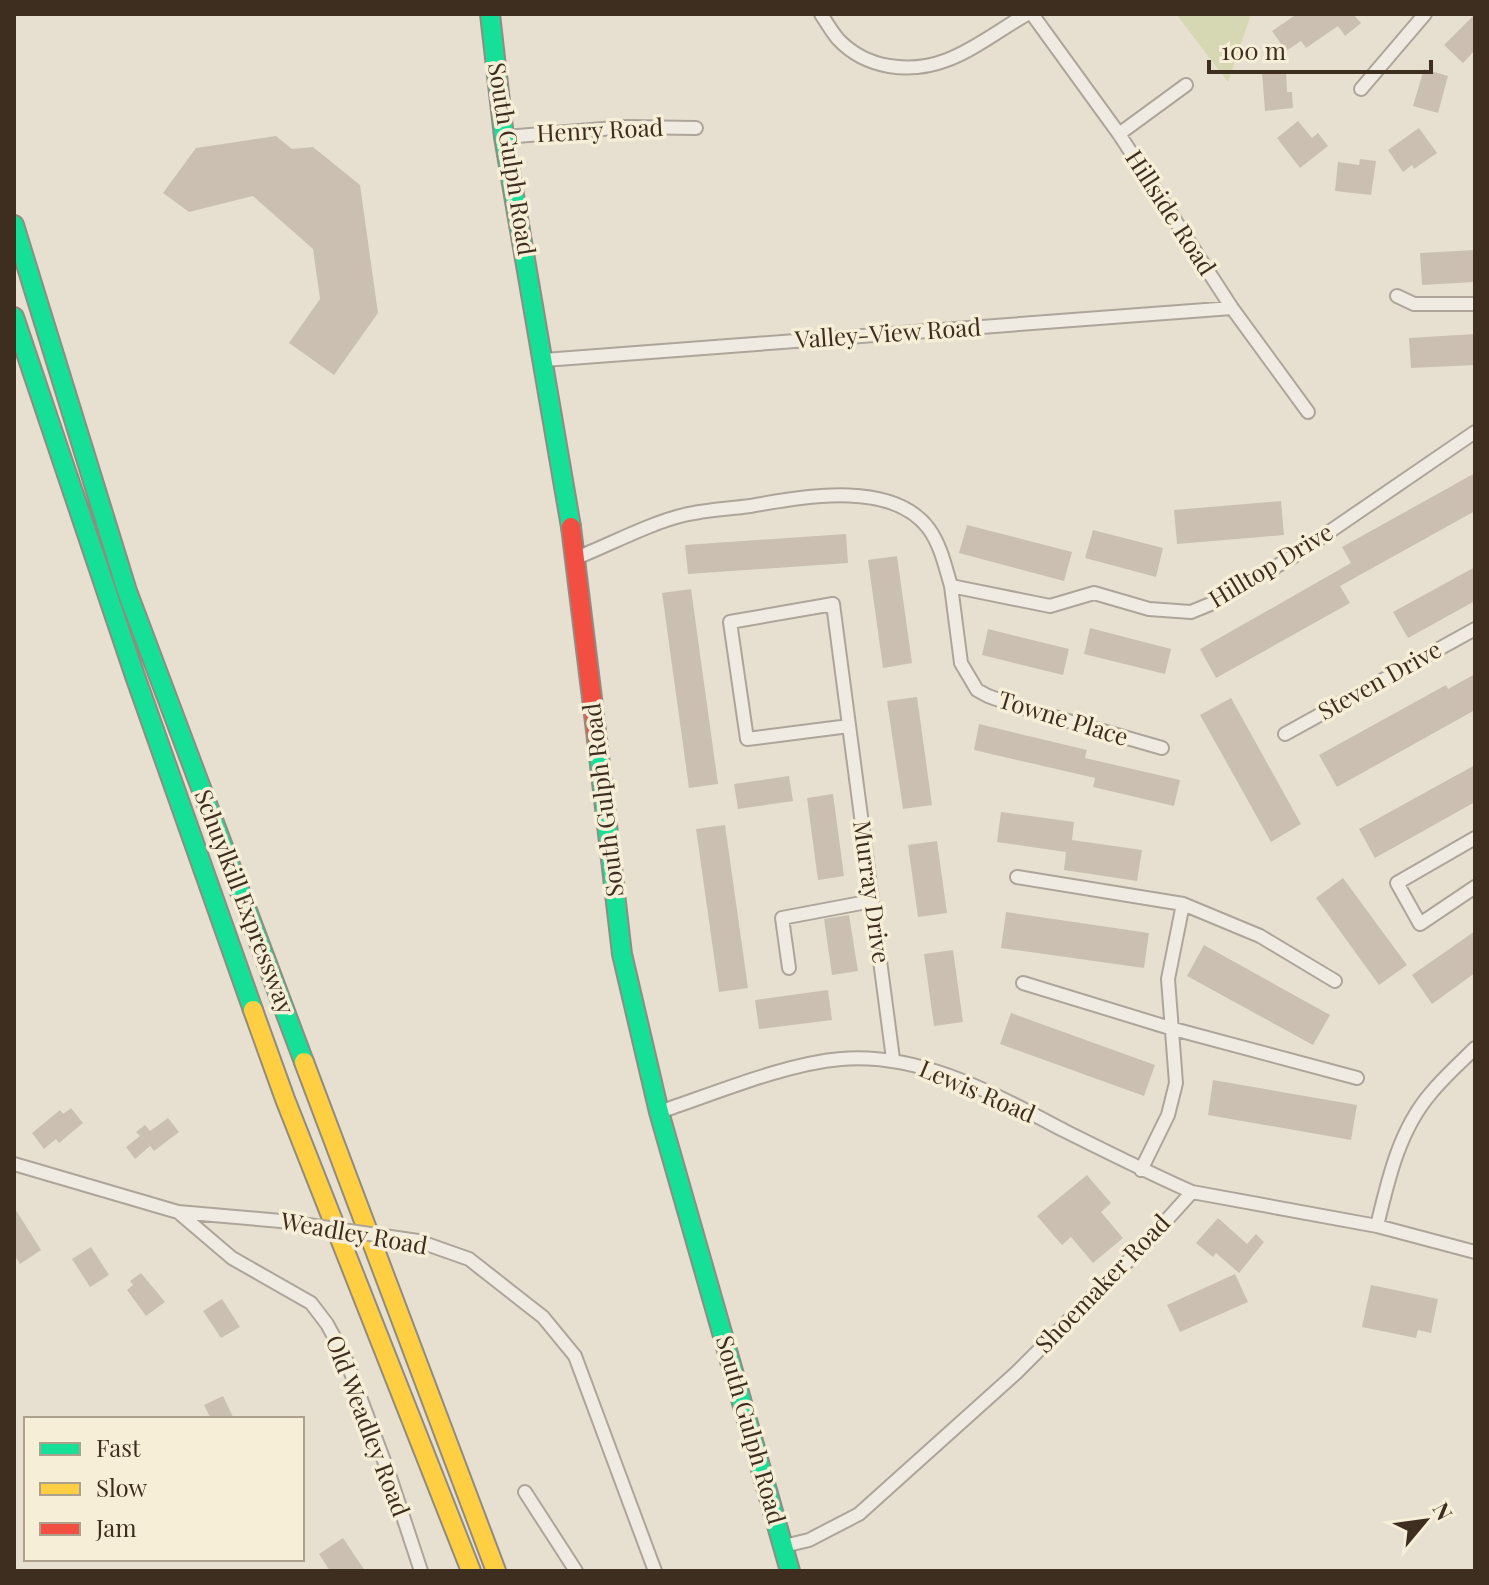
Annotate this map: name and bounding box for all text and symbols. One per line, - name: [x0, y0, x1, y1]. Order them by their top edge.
- scale bar: [1209, 24, 1431, 74]
- text: 100 m: [1221, 34, 1286, 66]
- street label: South Gulph Road: [482, 60, 544, 258]
- street label: Henry Road: [536, 110, 664, 148]
- street label: Hillside Road: [1119, 143, 1224, 281]
- street label: Valley-View Road: [793, 310, 982, 355]
- street label: Hilltop Drive: [1202, 515, 1338, 614]
- street label: Steven Drive: [1312, 632, 1446, 726]
- street label: Towne Place: [995, 682, 1132, 752]
- street label: South Gulph Road: [574, 701, 630, 899]
- street label: Schuylkill Expressway: [188, 784, 303, 1018]
- street label: Murray Drive: [847, 818, 899, 965]
- street label: Lewis Road: [915, 1051, 1041, 1129]
- street label: Weadley Road: [277, 1203, 430, 1261]
- street label: Shoemaker Road: [1027, 1206, 1176, 1359]
- street label: Old Weadley Road: [320, 1330, 418, 1521]
- street label: South Gulph Road: [710, 1331, 794, 1528]
- legend: [24, 1417, 304, 1561]
- text: Fast: [96, 1431, 141, 1463]
- text: Slow: [96, 1471, 148, 1503]
- north arrow: [1385, 1481, 1465, 1561]
- text: N: [1426, 1497, 1460, 1525]
- text: Jam: [95, 1511, 137, 1543]

